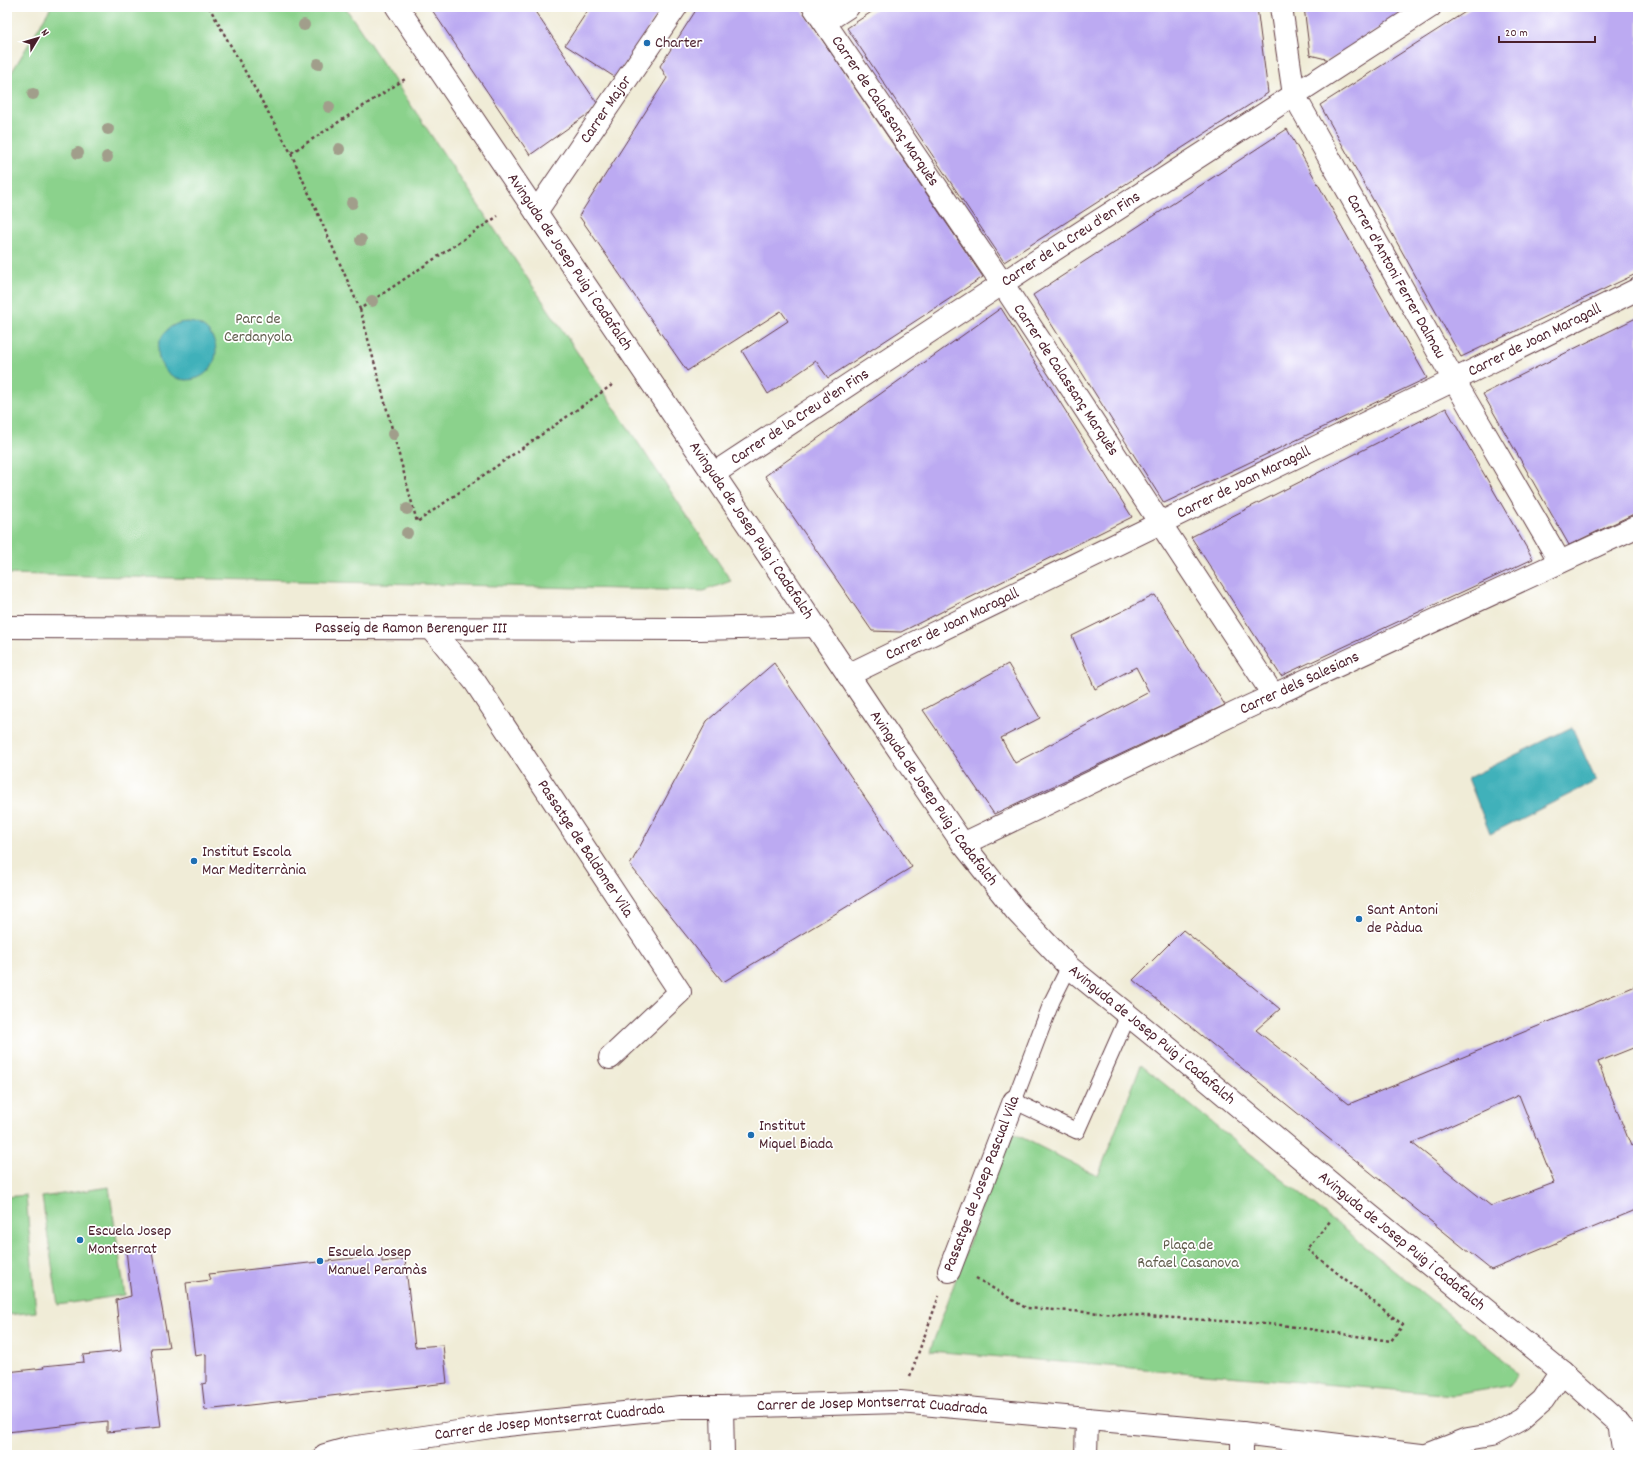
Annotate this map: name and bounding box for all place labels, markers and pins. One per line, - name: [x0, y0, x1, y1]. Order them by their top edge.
- place label: Charter: [655, 32, 703, 55]
- marker: Charter: [642, 38, 652, 48]
- place label: Institut Escola Mar Mediterrània: [202, 841, 306, 882]
- marker: Institut Escola Mar Mediterrània: [189, 856, 199, 866]
- place label: Sant Antoni de Pàdua: [1367, 899, 1438, 940]
- marker: Sant Antoni de Pàdua: [1354, 914, 1364, 924]
- place label: Institut Miquel Biada: [759, 1115, 833, 1156]
- marker: Institut Miquel Biada: [746, 1130, 756, 1140]
- place label: Escuela Josep Montserrat: [88, 1220, 171, 1261]
- marker: Escuela Josep Montserrat: [75, 1235, 85, 1245]
- place label: Escuela Josep Manuel Peramàs: [328, 1241, 427, 1282]
- marker: Escuela Josep Manuel Peramàs: [315, 1256, 325, 1266]

